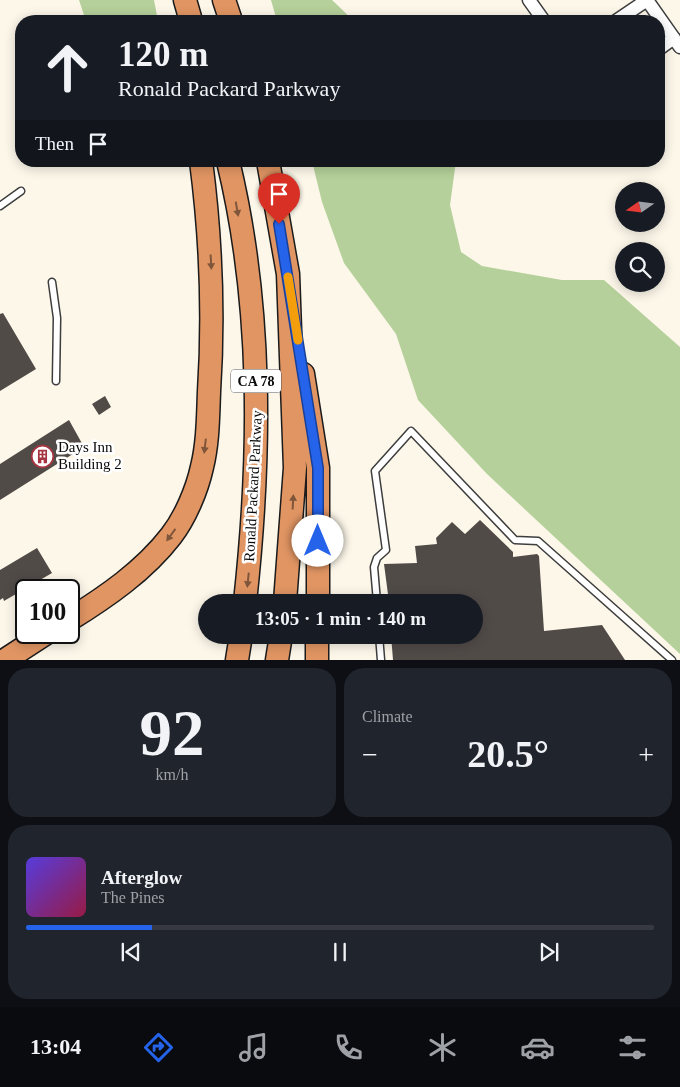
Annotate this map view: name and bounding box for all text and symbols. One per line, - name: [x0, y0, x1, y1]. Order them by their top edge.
- icon: ahead: [35, 35, 100, 100]
- text: 120 m: [118, 35, 208, 74]
- text: Ronald Packard Parkway: [118, 76, 340, 101]
- icon: arrive: [84, 130, 112, 158]
- text: Then: [35, 133, 74, 154]
- pin: [258, 173, 300, 224]
- icon: arrive: [265, 180, 293, 208]
- north arrow: [615, 182, 665, 232]
- map controls: [615, 182, 665, 292]
- one-way arrow: [233, 202, 241, 217]
- button: search: [615, 242, 665, 292]
- one-way arrow: [207, 254, 215, 270]
- road number: CA 78: [231, 370, 281, 392]
- street label: Ronald Packard Parkway: [241, 409, 265, 562]
- one-way arrow: [201, 438, 209, 454]
- place label: Days Inn Building 2: [58, 439, 122, 472]
- building icon: Days Inn Building 2: [30, 444, 54, 468]
- one-way arrow: [290, 493, 298, 509]
- position arrow: [291, 514, 343, 566]
- one-way arrow: [166, 528, 176, 542]
- one-way arrow: [243, 572, 251, 588]
- speed limit sign: 100: [15, 579, 80, 644]
- text: 13:05 · 1 min · 140 m: [255, 608, 426, 629]
- text: 92: [140, 697, 205, 769]
- text: Climate: [362, 708, 413, 725]
- text: 20.5°: [467, 733, 549, 775]
- text: −: [362, 739, 378, 770]
- text: +: [638, 739, 654, 770]
- text: km/h: [156, 766, 188, 783]
- text: Afterglow: [101, 867, 182, 888]
- text: The Pines: [101, 889, 165, 906]
- icon: previous: [117, 938, 145, 966]
- icon: pause: [326, 938, 354, 966]
- icon: next: [535, 938, 563, 966]
- icon: directions: [141, 1030, 176, 1065]
- icon: music: [236, 1030, 271, 1065]
- icon: phone: [331, 1030, 366, 1065]
- icon: climate: [425, 1030, 460, 1065]
- icon: car: [520, 1030, 555, 1065]
- icon: filters: [615, 1030, 650, 1065]
- text: 13:04: [30, 1034, 81, 1059]

